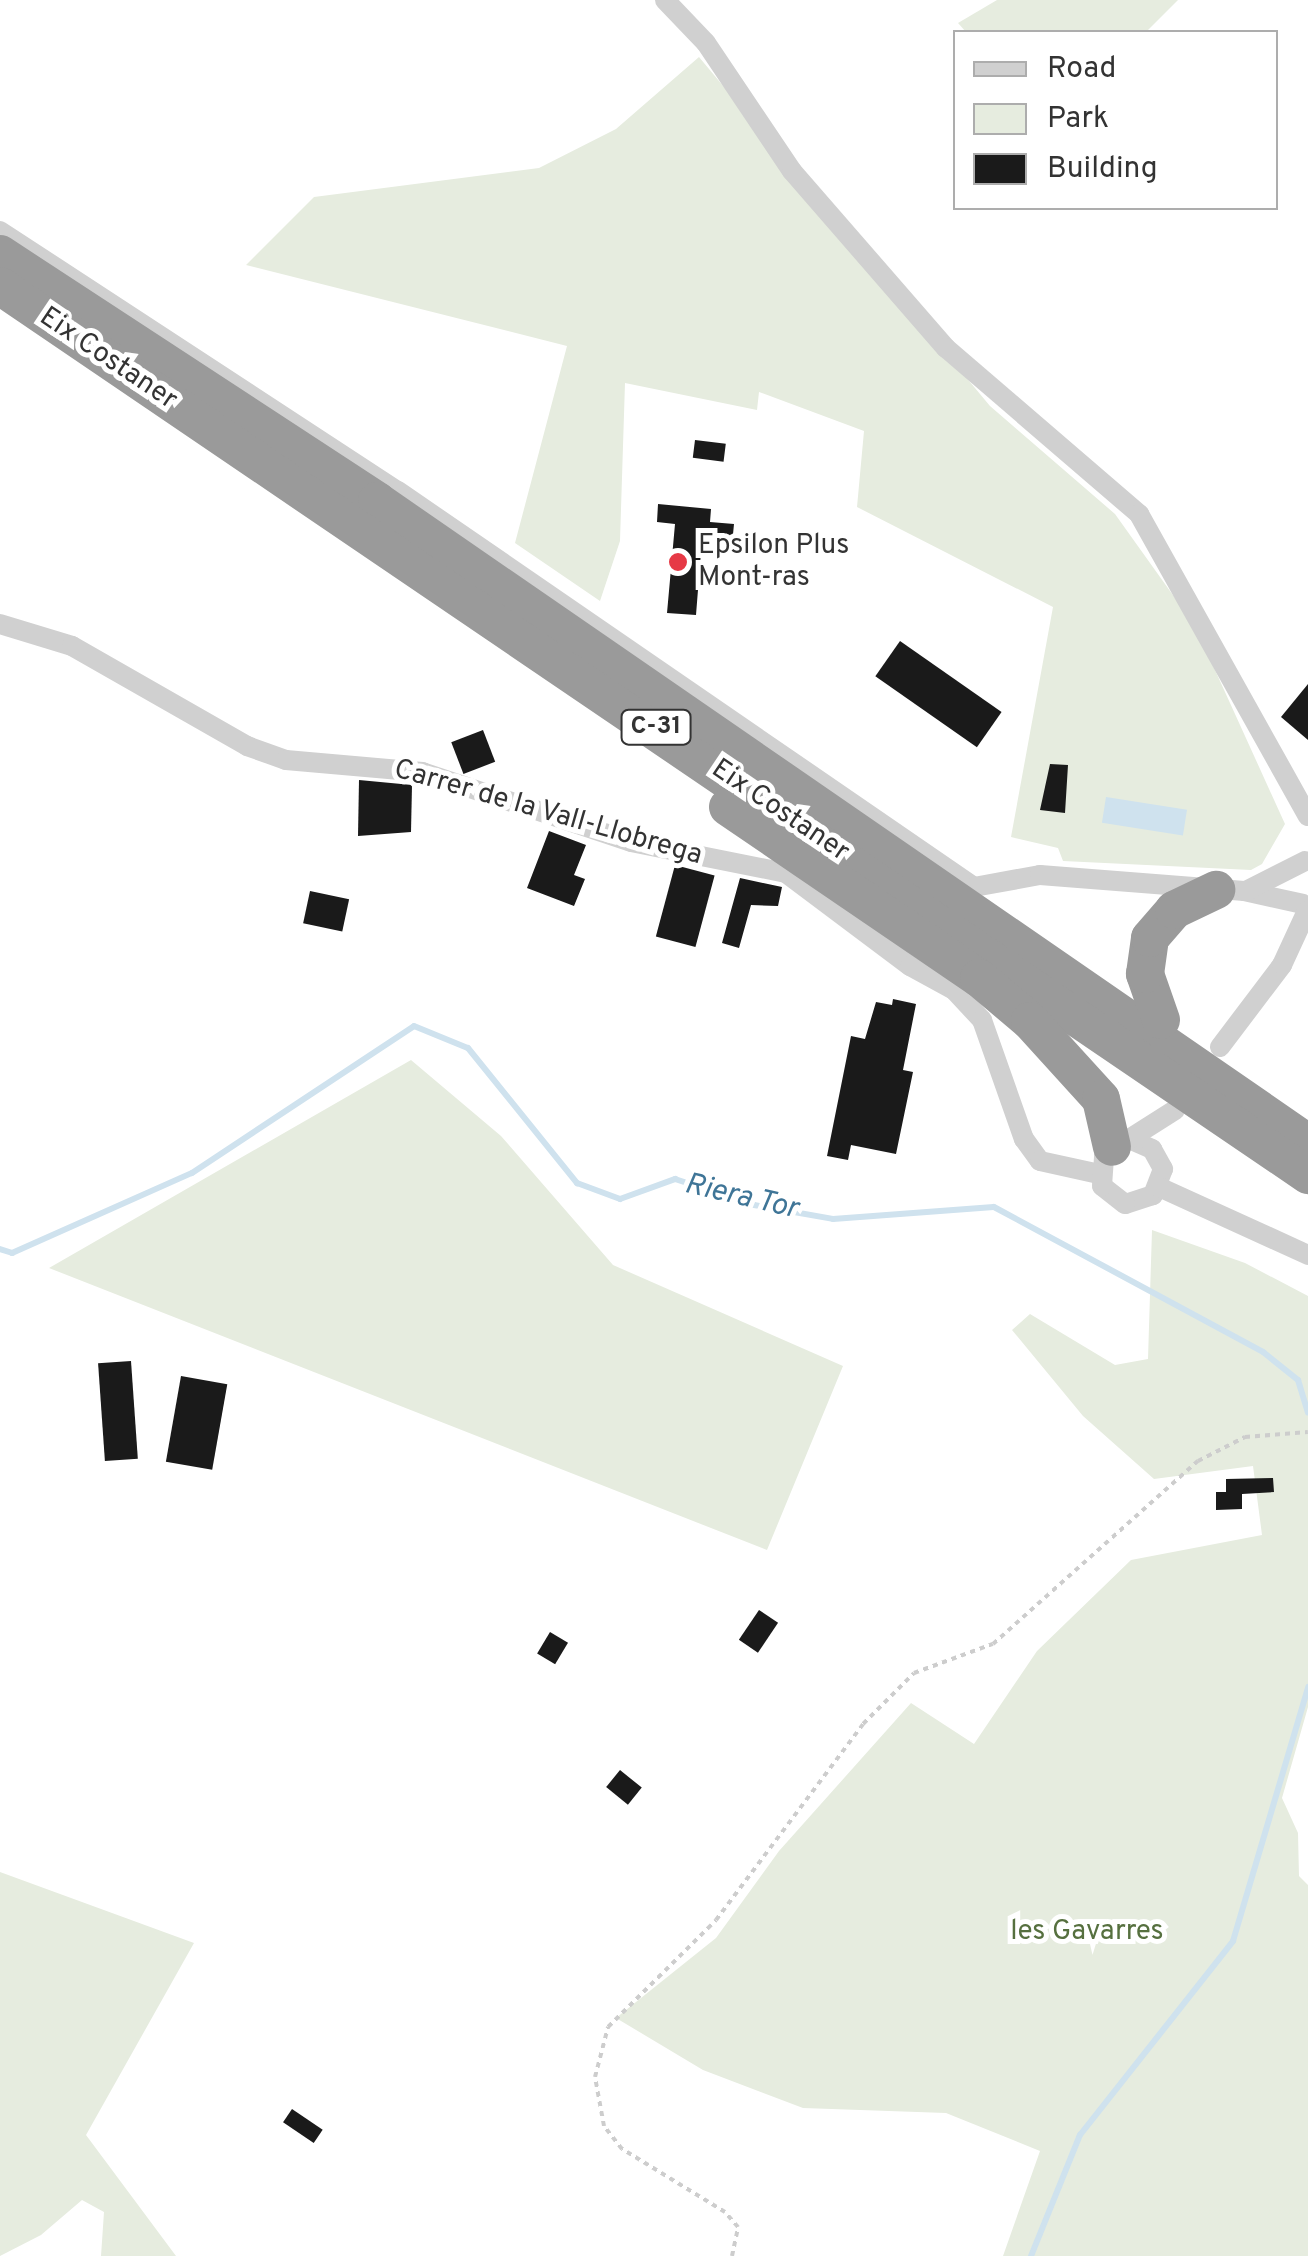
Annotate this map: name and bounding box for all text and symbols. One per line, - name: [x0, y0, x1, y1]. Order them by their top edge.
- legend: [953, 30, 1278, 210]
- text: Road: [1047, 51, 1116, 88]
- text: Park: [1047, 101, 1109, 138]
- text: Building: [1047, 151, 1158, 188]
- street label: Eix Costaner: [33, 301, 183, 417]
- place label: Epsilon Plus Mont-ras: [698, 529, 849, 595]
- marker: Epsilon Plus Mont-ras: [667, 551, 689, 573]
- road number: C-31: [618, 707, 694, 747]
- street label: Carrer de la Vall-Llobrega: [389, 753, 707, 873]
- street label: Eix Costaner: [705, 753, 855, 869]
- water label: Riera Tor: [680, 1167, 802, 1229]
- park label: les Gavarres: [1010, 1915, 1164, 1949]

